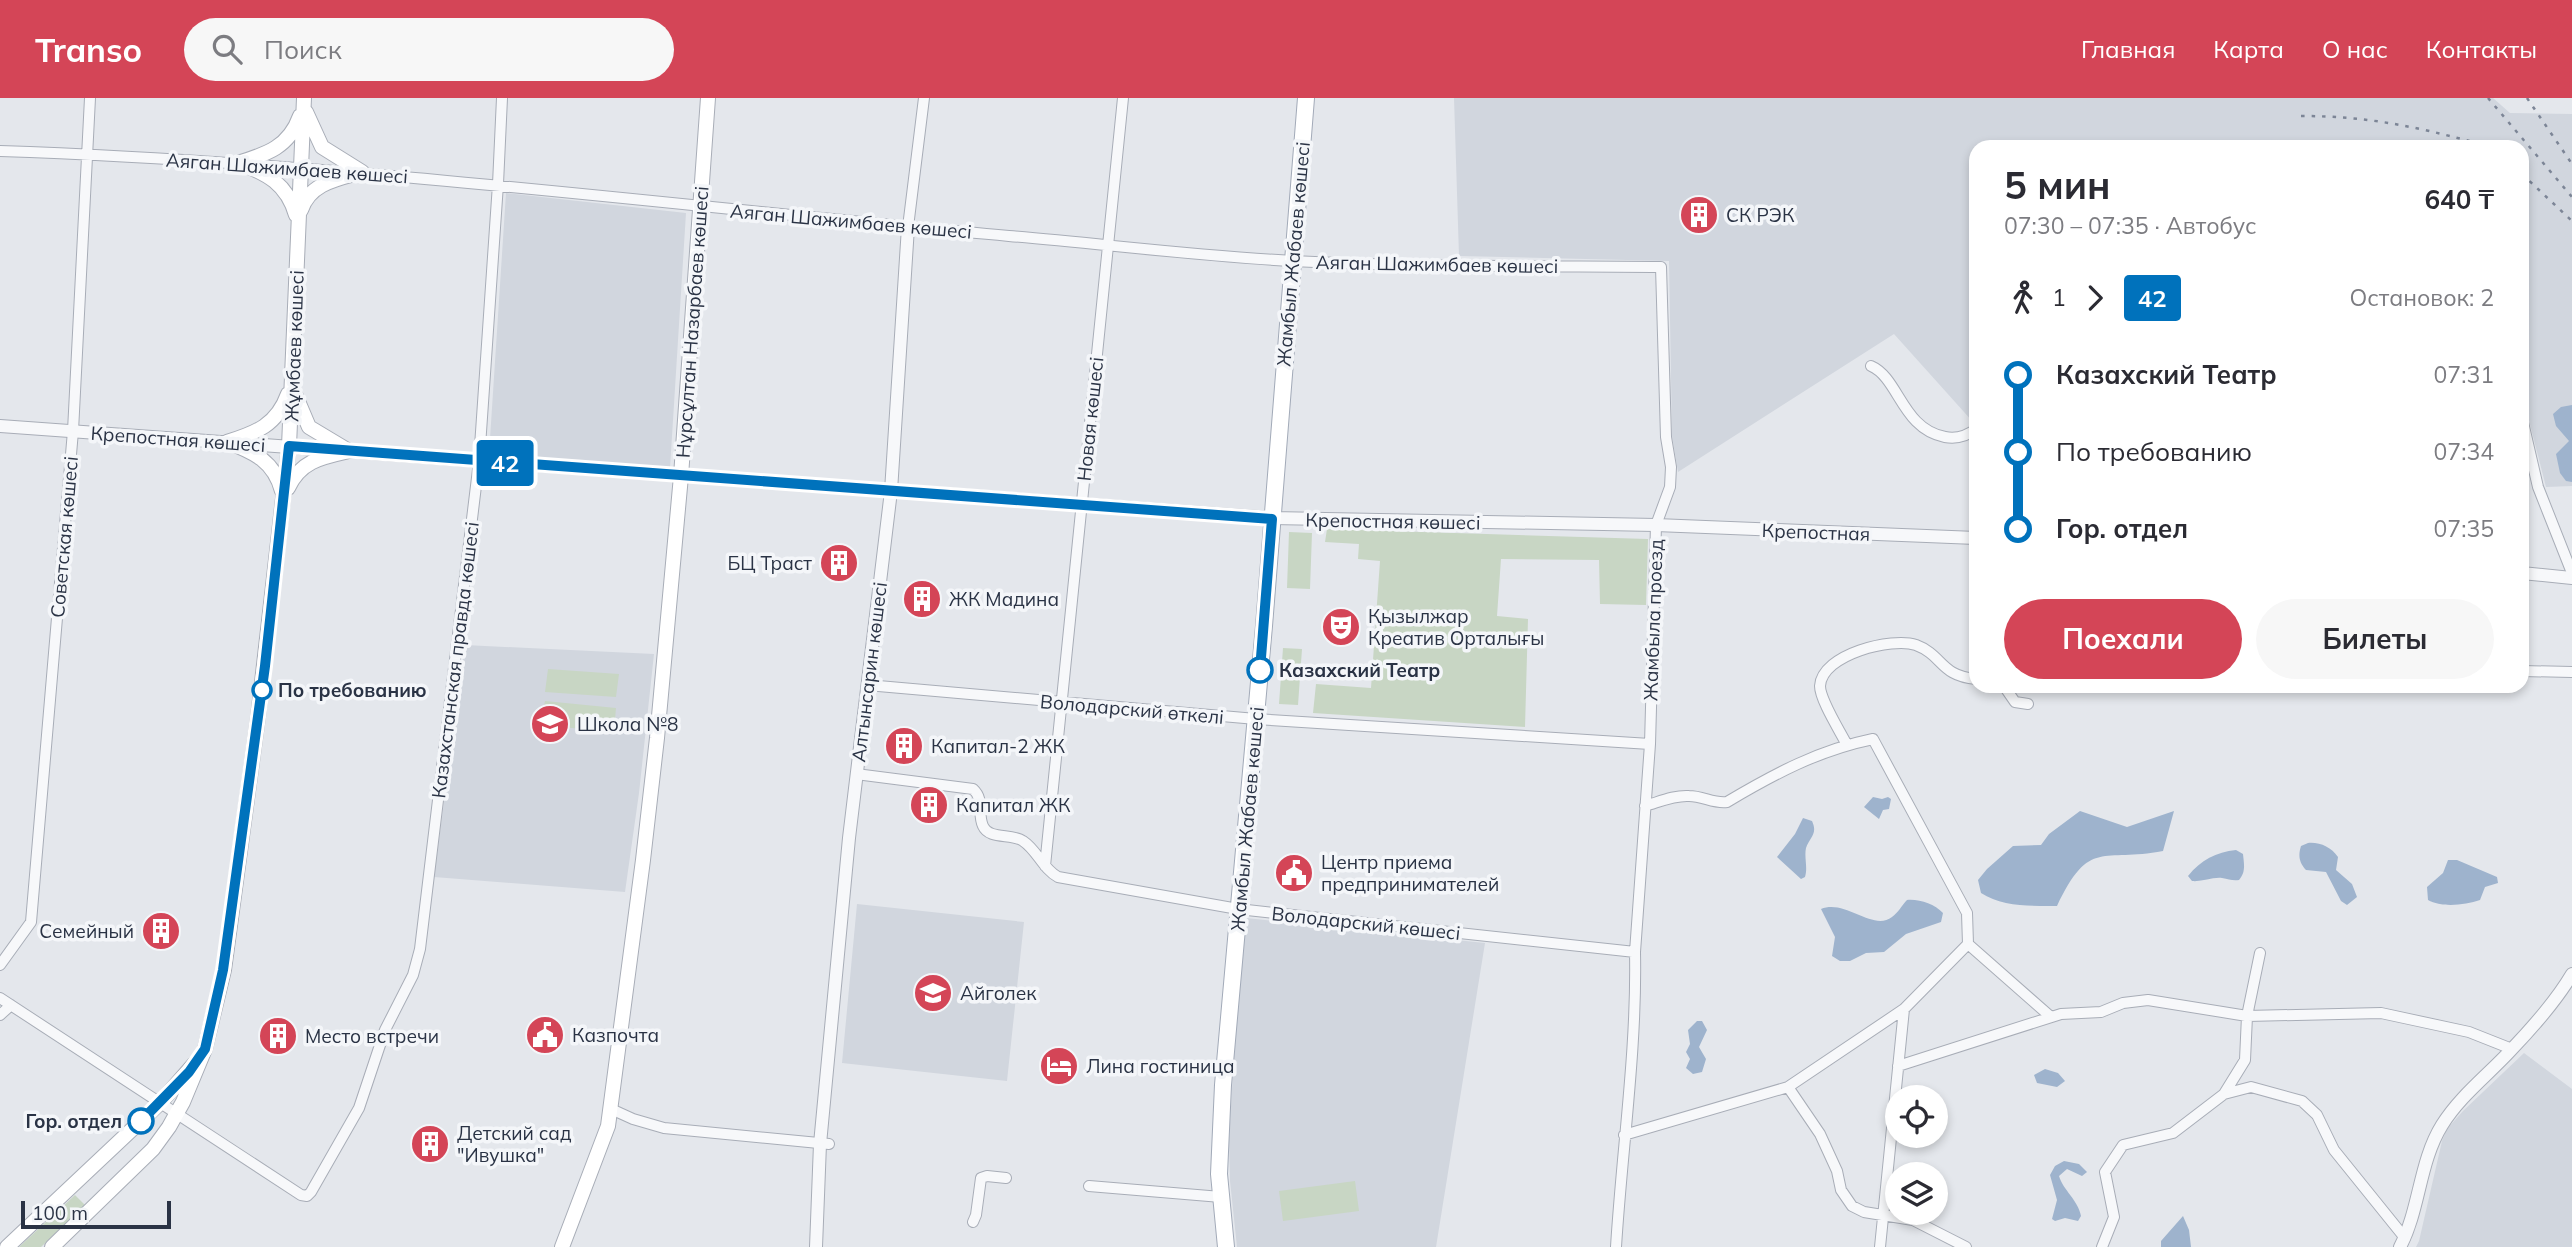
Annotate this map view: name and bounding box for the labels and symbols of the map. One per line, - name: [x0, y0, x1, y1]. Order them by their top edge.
- street label: Жамбыл Жабаев көшесі: [1271, 141, 1315, 367]
- street label: Аяган Шажимбаев көшесі: [165, 148, 409, 188]
- street label: Нұрсұлтан Назарбаев көшесі: [671, 185, 713, 459]
- building icon: СК РЭК: [1678, 194, 1720, 236]
- street label: Аяган Шажимбаев көшесі: [729, 198, 973, 244]
- place label: СК РЭК: [1726, 203, 1795, 227]
- street label: Аяган Шажимбаев көшесі: [1315, 250, 1559, 278]
- street label: Жұмбаев көшесі: [279, 270, 309, 422]
- street label: Новая көшесі: [1072, 356, 1108, 482]
- street label: Крепостная көшесі: [90, 421, 266, 457]
- line badge: 42: [474, 440, 536, 486]
- street label: Советская көшесі: [45, 455, 83, 619]
- street label: Крепостная көшесі: [1305, 507, 1481, 535]
- street label: Крепостная: [1761, 518, 1871, 546]
- street label: Казахстанская правда көшесі: [426, 520, 484, 800]
- street label: Жамбыла проезд: [1638, 538, 1668, 701]
- building icon: БЦ Траст: [818, 542, 860, 584]
- place label: БЦ Траст: [727, 551, 812, 575]
- building icon: ЖК Мадина: [901, 578, 943, 620]
- street label: Алтынсарин көшесі: [846, 581, 892, 763]
- place label: ЖК Мадина: [949, 587, 1059, 611]
- place label: Қызылжар Креатив Орталығы: [1368, 604, 1545, 650]
- theatre icon: Қызылжар Креатив Орталығы: [1320, 606, 1362, 648]
- marker: Казахский Театр: [1247, 657, 1273, 683]
- place label: Казахский Театр: [1279, 658, 1440, 682]
- place label: По требованию: [278, 678, 427, 702]
- marker: По требованию: [252, 680, 272, 700]
- street label: Володарский өткелі: [1039, 689, 1225, 729]
- school or university icon: Школа №8: [529, 703, 571, 745]
- street label: Жамбыл Жабаев көшесі: [1225, 706, 1269, 932]
- place label: Школа №8: [577, 712, 678, 736]
- building icon: Капитал-2 ЖК: [883, 725, 925, 767]
- place label: Капитал-2 ЖК: [931, 734, 1065, 758]
- building icon: Капитал ЖК: [908, 784, 950, 826]
- place label: Капитал ЖК: [956, 793, 1071, 817]
- place label: Центр приема предпринимателей: [1321, 850, 1499, 896]
- public building icon: Центр приема предпринимателей: [1273, 852, 1315, 894]
- street label: Володарский көшесі: [1270, 901, 1462, 945]
- building icon: Семейный: [140, 910, 182, 952]
- place label: Семейный: [39, 919, 134, 943]
- school or university icon: Айголек: [912, 972, 954, 1014]
- place label: Айголек: [960, 981, 1037, 1005]
- public building icon: Казпочта: [524, 1014, 566, 1056]
- building icon: Место встречи: [257, 1015, 299, 1057]
- place label: Казпочта: [572, 1023, 659, 1047]
- place label: Место встречи: [305, 1024, 439, 1048]
- hotel icon: Лина гостиница: [1038, 1045, 1080, 1087]
- place label: Лина гостиница: [1086, 1054, 1235, 1078]
- marker: Гор. отдел: [128, 1108, 154, 1134]
- place label: Гор. отдел: [25, 1109, 122, 1133]
- place label: Детский сад "Ивушка": [457, 1121, 572, 1167]
- building icon: Детский сад "Ивушка": [409, 1123, 451, 1165]
- scale bar: [21, 1198, 172, 1230]

